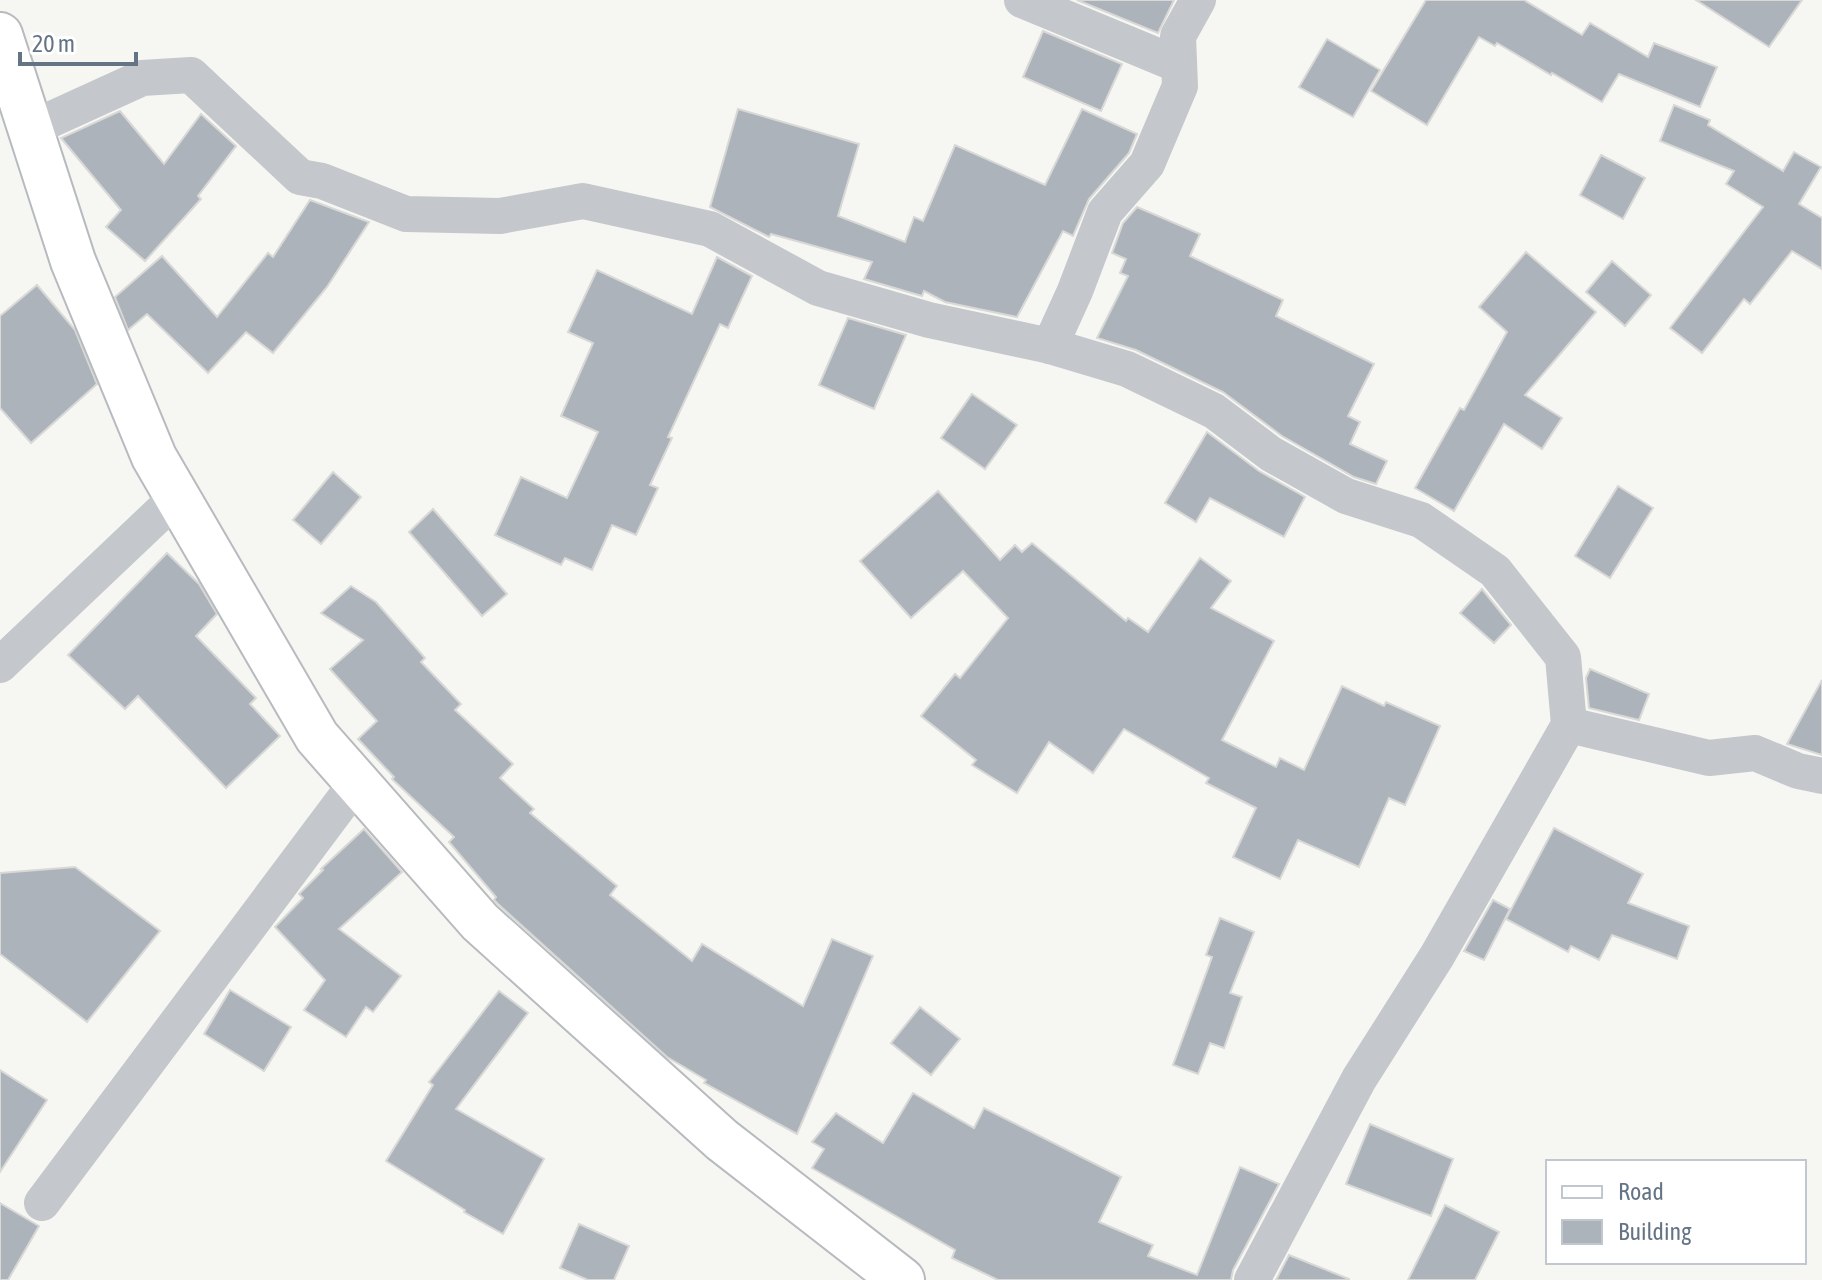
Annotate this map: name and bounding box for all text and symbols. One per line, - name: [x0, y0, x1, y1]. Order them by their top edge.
- scale bar: [20, 16, 136, 66]
- text: 20 m: [32, 30, 75, 57]
- legend: [1546, 1160, 1806, 1264]
- text: Road: [1618, 1178, 1664, 1205]
- text: Building: [1618, 1218, 1692, 1245]

